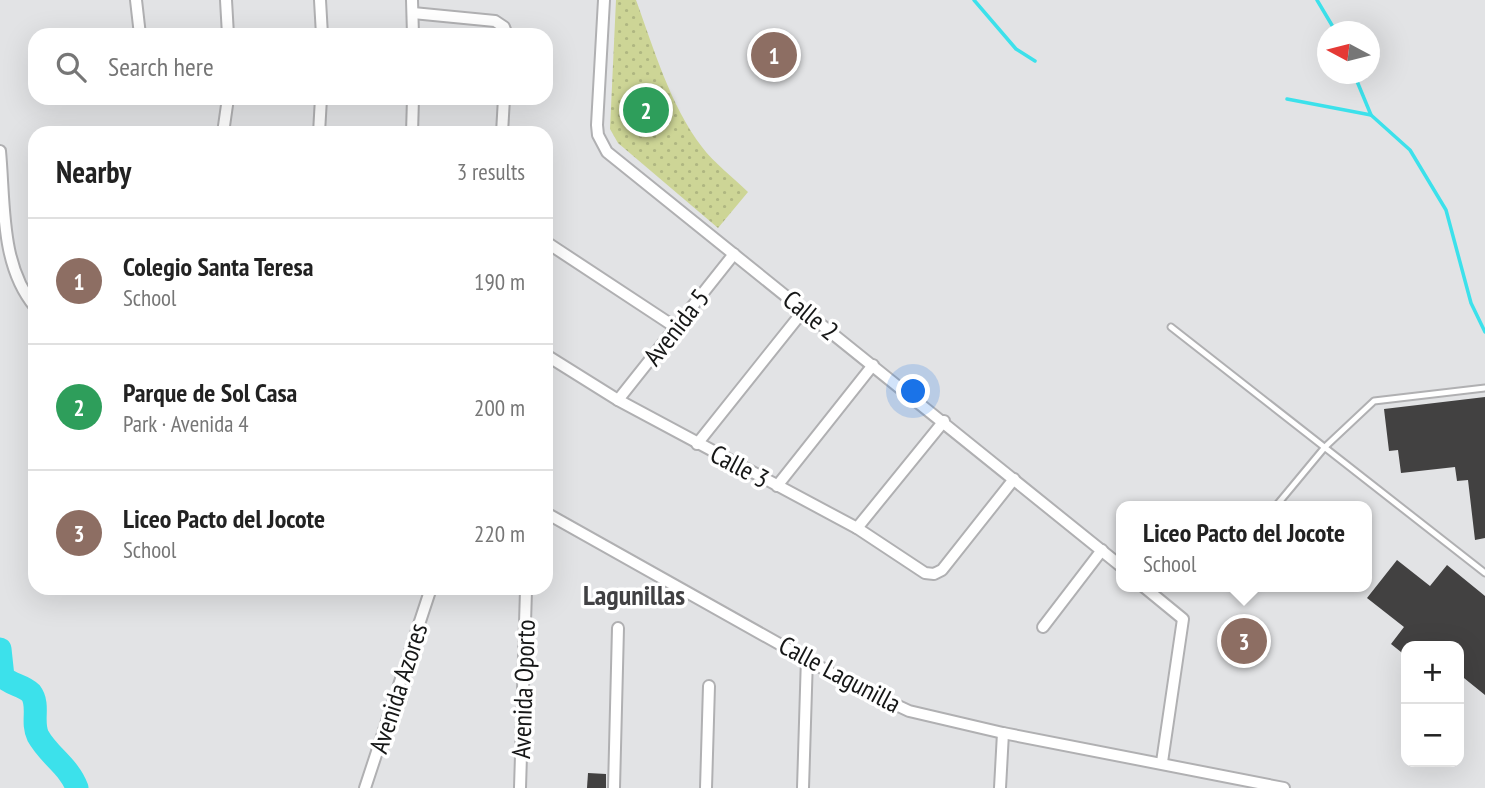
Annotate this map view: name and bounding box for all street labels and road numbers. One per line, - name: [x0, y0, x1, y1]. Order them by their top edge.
- street label: Avenida 5: [636, 282, 716, 372]
- street label: Calle 2: [777, 283, 845, 347]
- street label: Calle 3: [705, 437, 775, 495]
- street label: Avenida Azores: [362, 619, 434, 757]
- street label: Avenida Oporto: [504, 619, 542, 759]
- street label: Calle Lagunilla: [773, 628, 907, 720]

